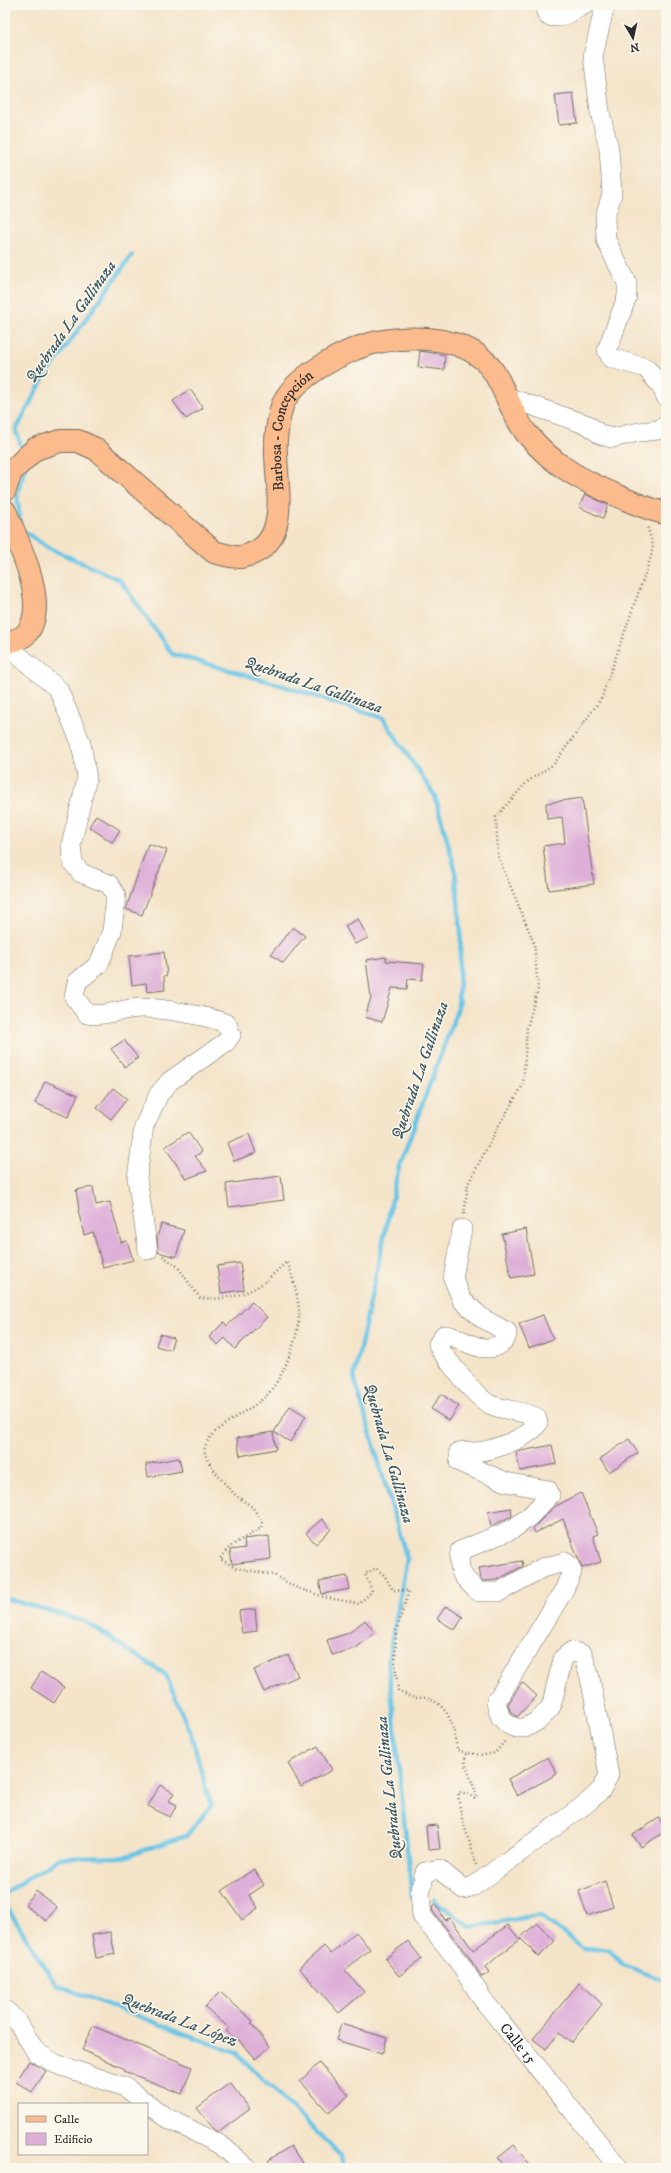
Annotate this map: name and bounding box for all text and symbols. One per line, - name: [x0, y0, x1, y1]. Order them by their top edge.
- north arrow: [613, 18, 653, 58]
- text: N: [629, 39, 640, 55]
- water label: Quebrada La Gallinaza: [21, 257, 120, 386]
- street label: Barbosa - Concepción: [267, 366, 317, 492]
- water label: Quebrada La Gallinaza: [242, 652, 385, 718]
- water label: Quebrada La Gallinaza: [387, 999, 453, 1142]
- water label: Quebrada La Gallinaza: [360, 1381, 419, 1526]
- water label: Quebrada La Gallinaza: [371, 1715, 406, 1861]
- water label: Quebrada La López: [119, 1989, 240, 2051]
- street label: Calle 15: [495, 2019, 541, 2069]
- legend: [18, 2103, 148, 2155]
- text: Calle: [54, 2112, 79, 2127]
- text: Edificio: [54, 2132, 93, 2147]

